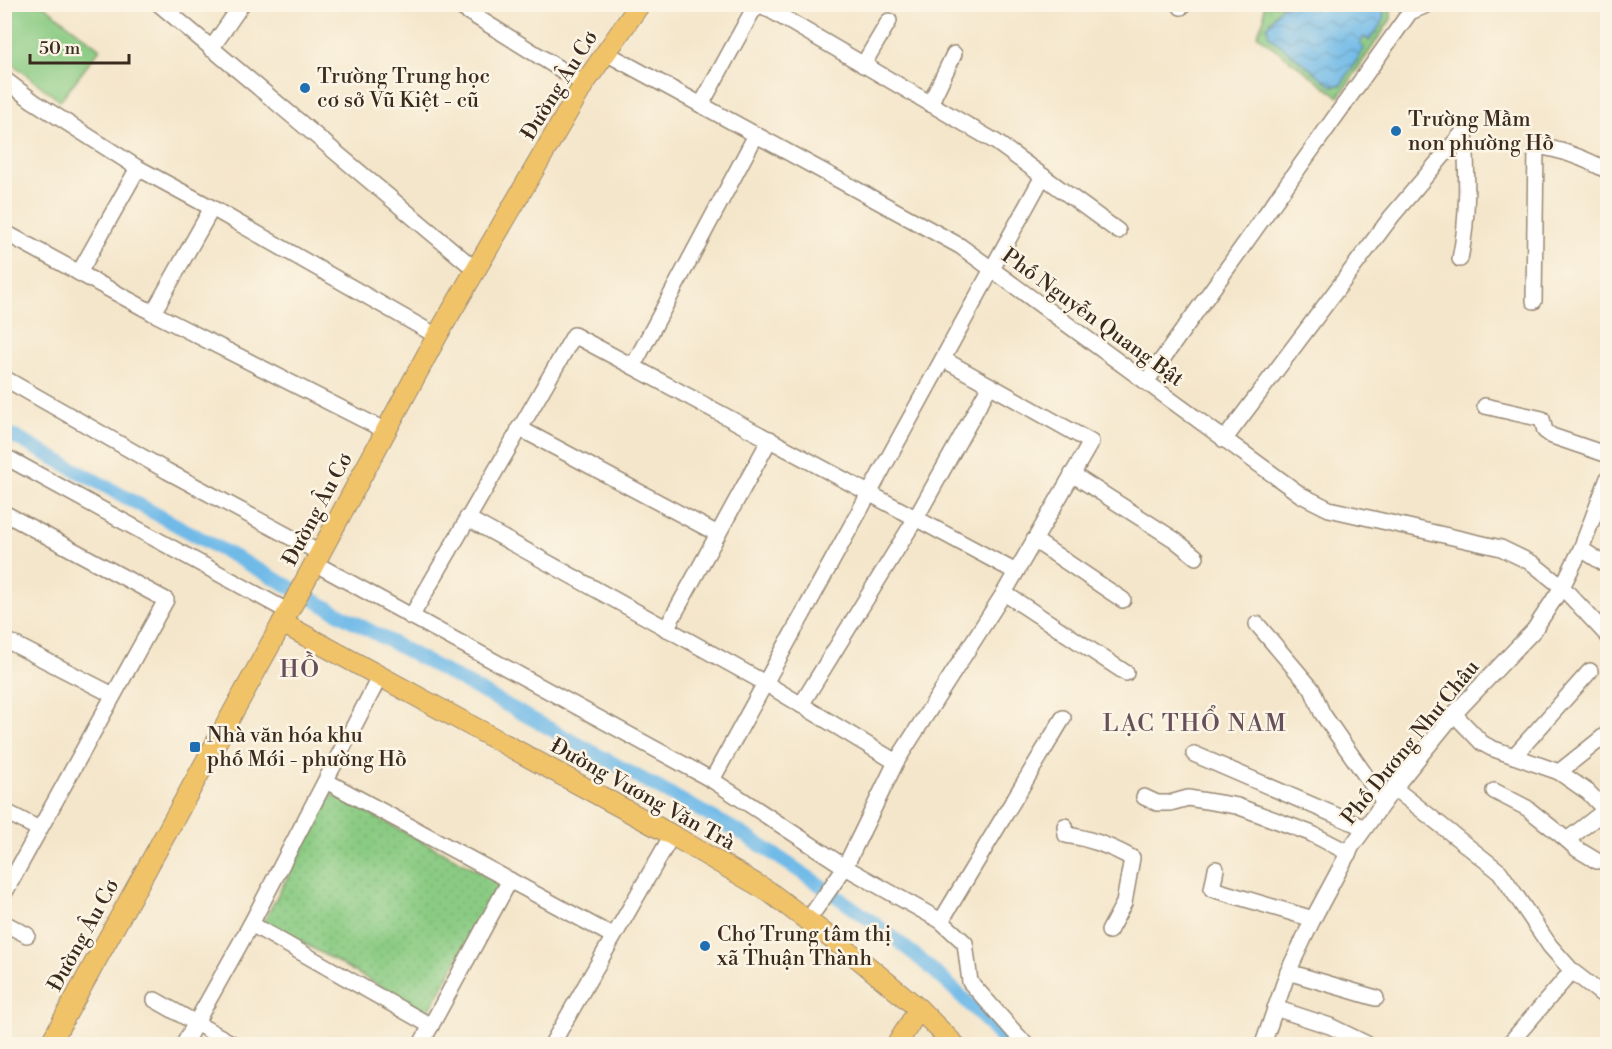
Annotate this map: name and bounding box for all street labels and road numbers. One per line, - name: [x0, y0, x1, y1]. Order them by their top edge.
- street label: Đường Âu Cơ: [514, 25, 604, 145]
- street label: Phố Nguyễn Quang Bật: [996, 243, 1189, 393]
- street label: Đường Âu Cơ: [275, 447, 359, 571]
- street label: Phố Dương Như Châu: [1336, 655, 1485, 830]
- street label: Đường Vương Văn Trà: [546, 733, 740, 857]
- street label: Đường Âu Cơ: [41, 874, 125, 996]

